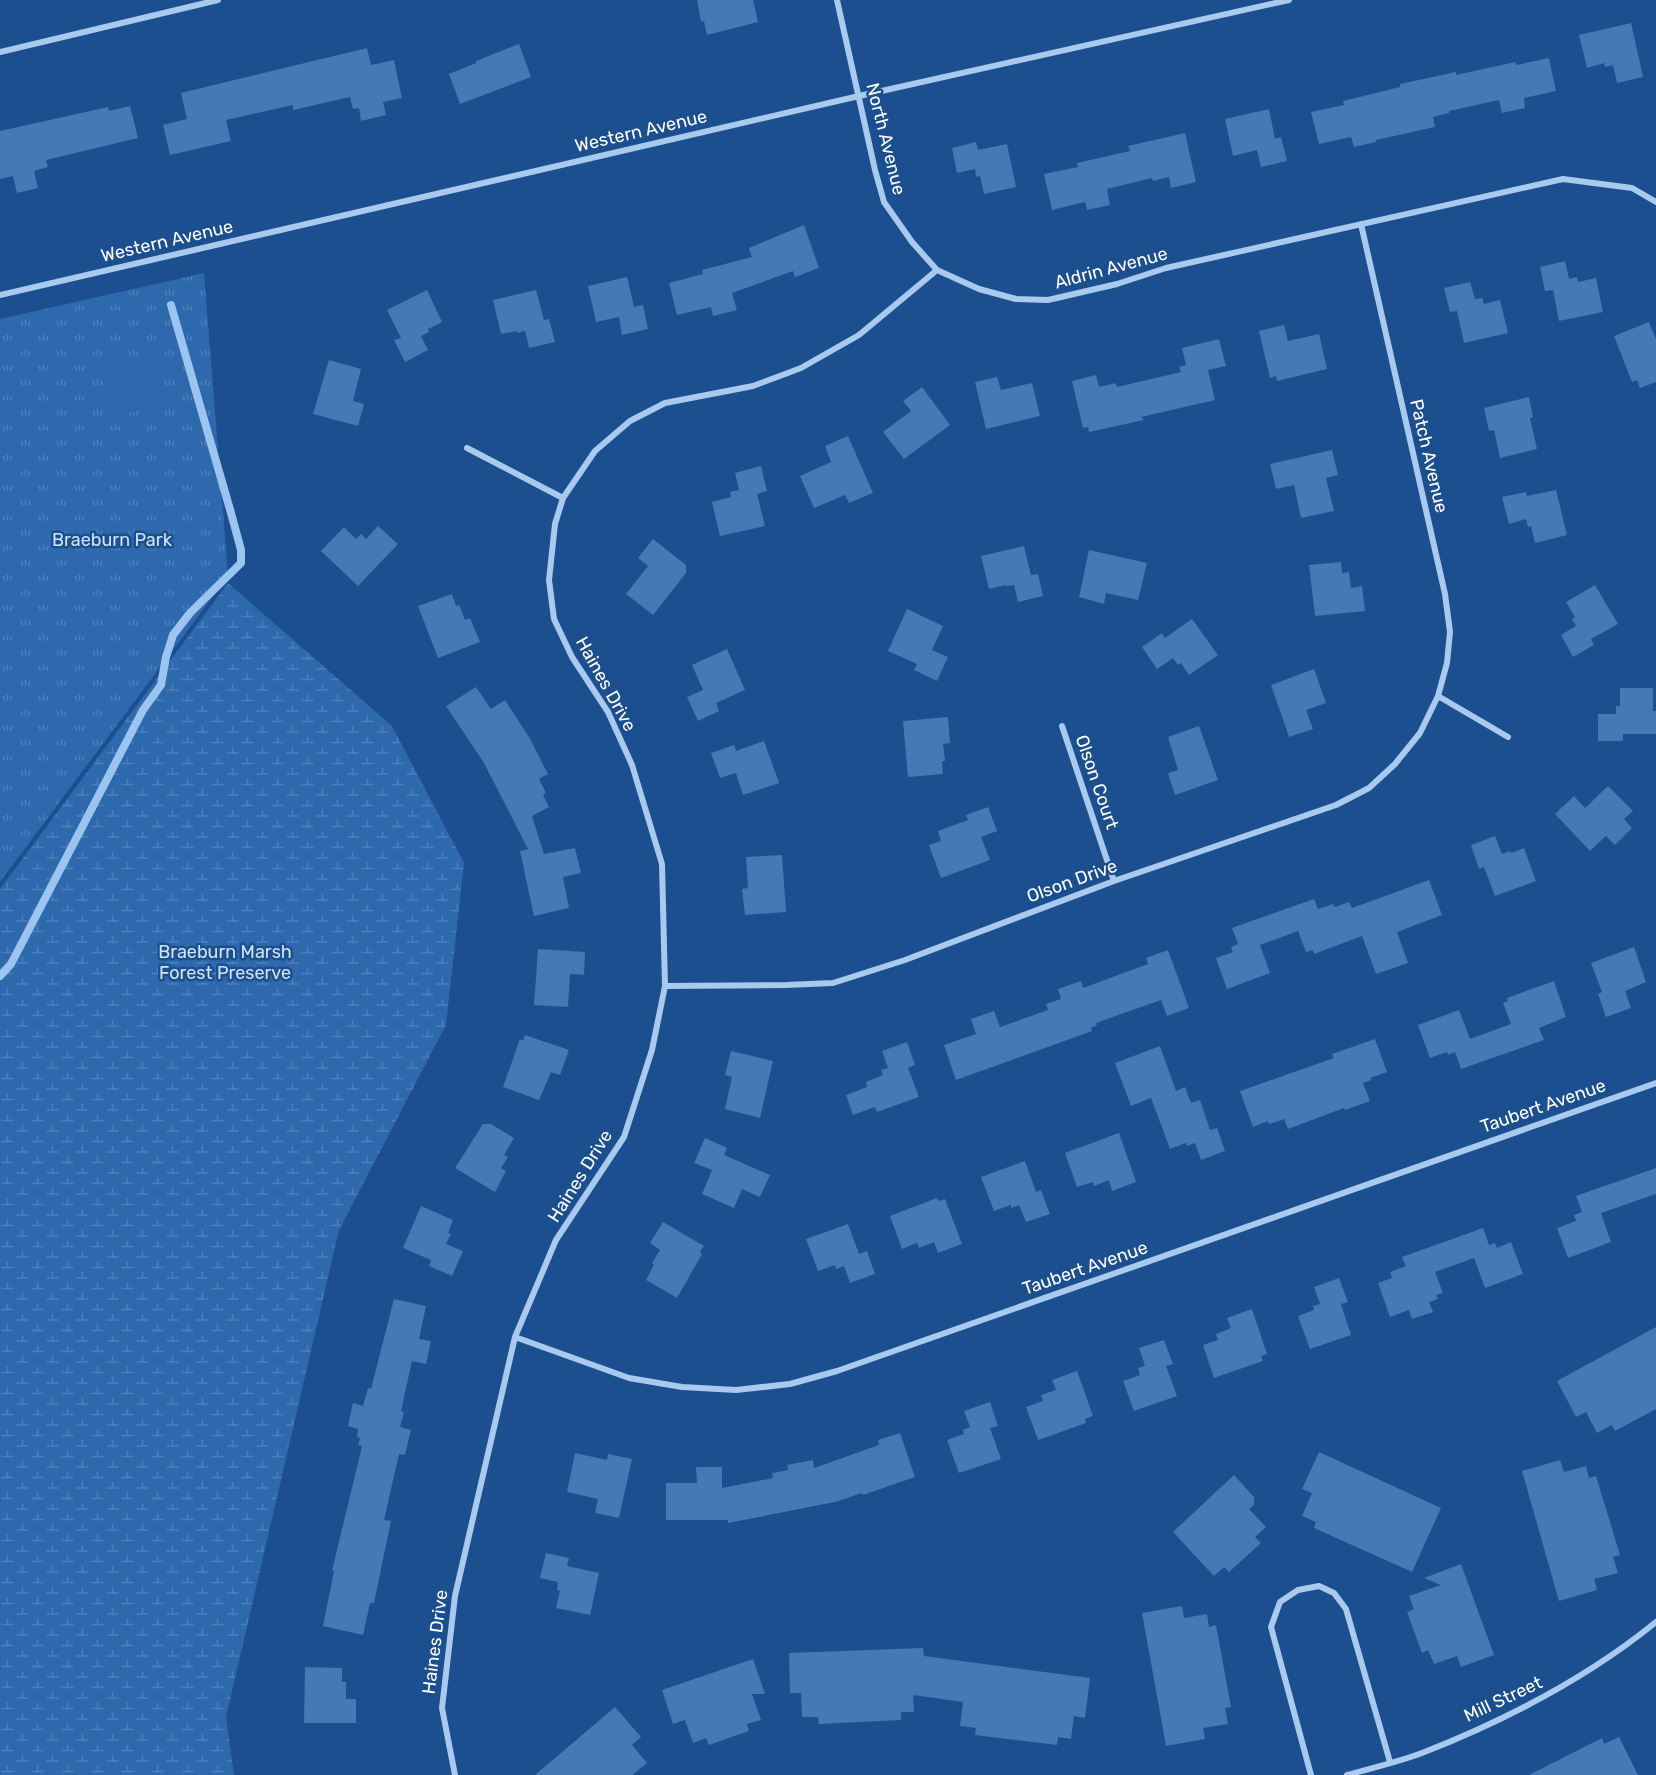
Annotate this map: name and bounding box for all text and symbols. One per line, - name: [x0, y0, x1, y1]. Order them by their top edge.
- street label: North Avenue: [861, 81, 911, 197]
- street label: Western Avenue: [573, 105, 709, 157]
- street label: Western Avenue: [99, 215, 235, 267]
- street label: Aldrin Avenue: [1052, 242, 1170, 294]
- street label: Patch Avenue: [1405, 397, 1453, 515]
- park label: Braeburn Park: [52, 529, 173, 551]
- street label: Haines Drive: [571, 633, 641, 735]
- street label: Olson Court: [1071, 732, 1123, 832]
- street label: Olson Drive: [1024, 854, 1120, 908]
- park label: Braeburn Marsh Forest Preserve: [158, 941, 292, 984]
- street label: Taubert Avenue: [1477, 1074, 1609, 1138]
- street label: Haines Drive: [543, 1126, 617, 1226]
- street label: Taubert Avenue: [1019, 1236, 1151, 1300]
- street label: Haines Drive: [418, 1589, 452, 1695]
- street label: Mill Street: [1460, 1671, 1546, 1727]

